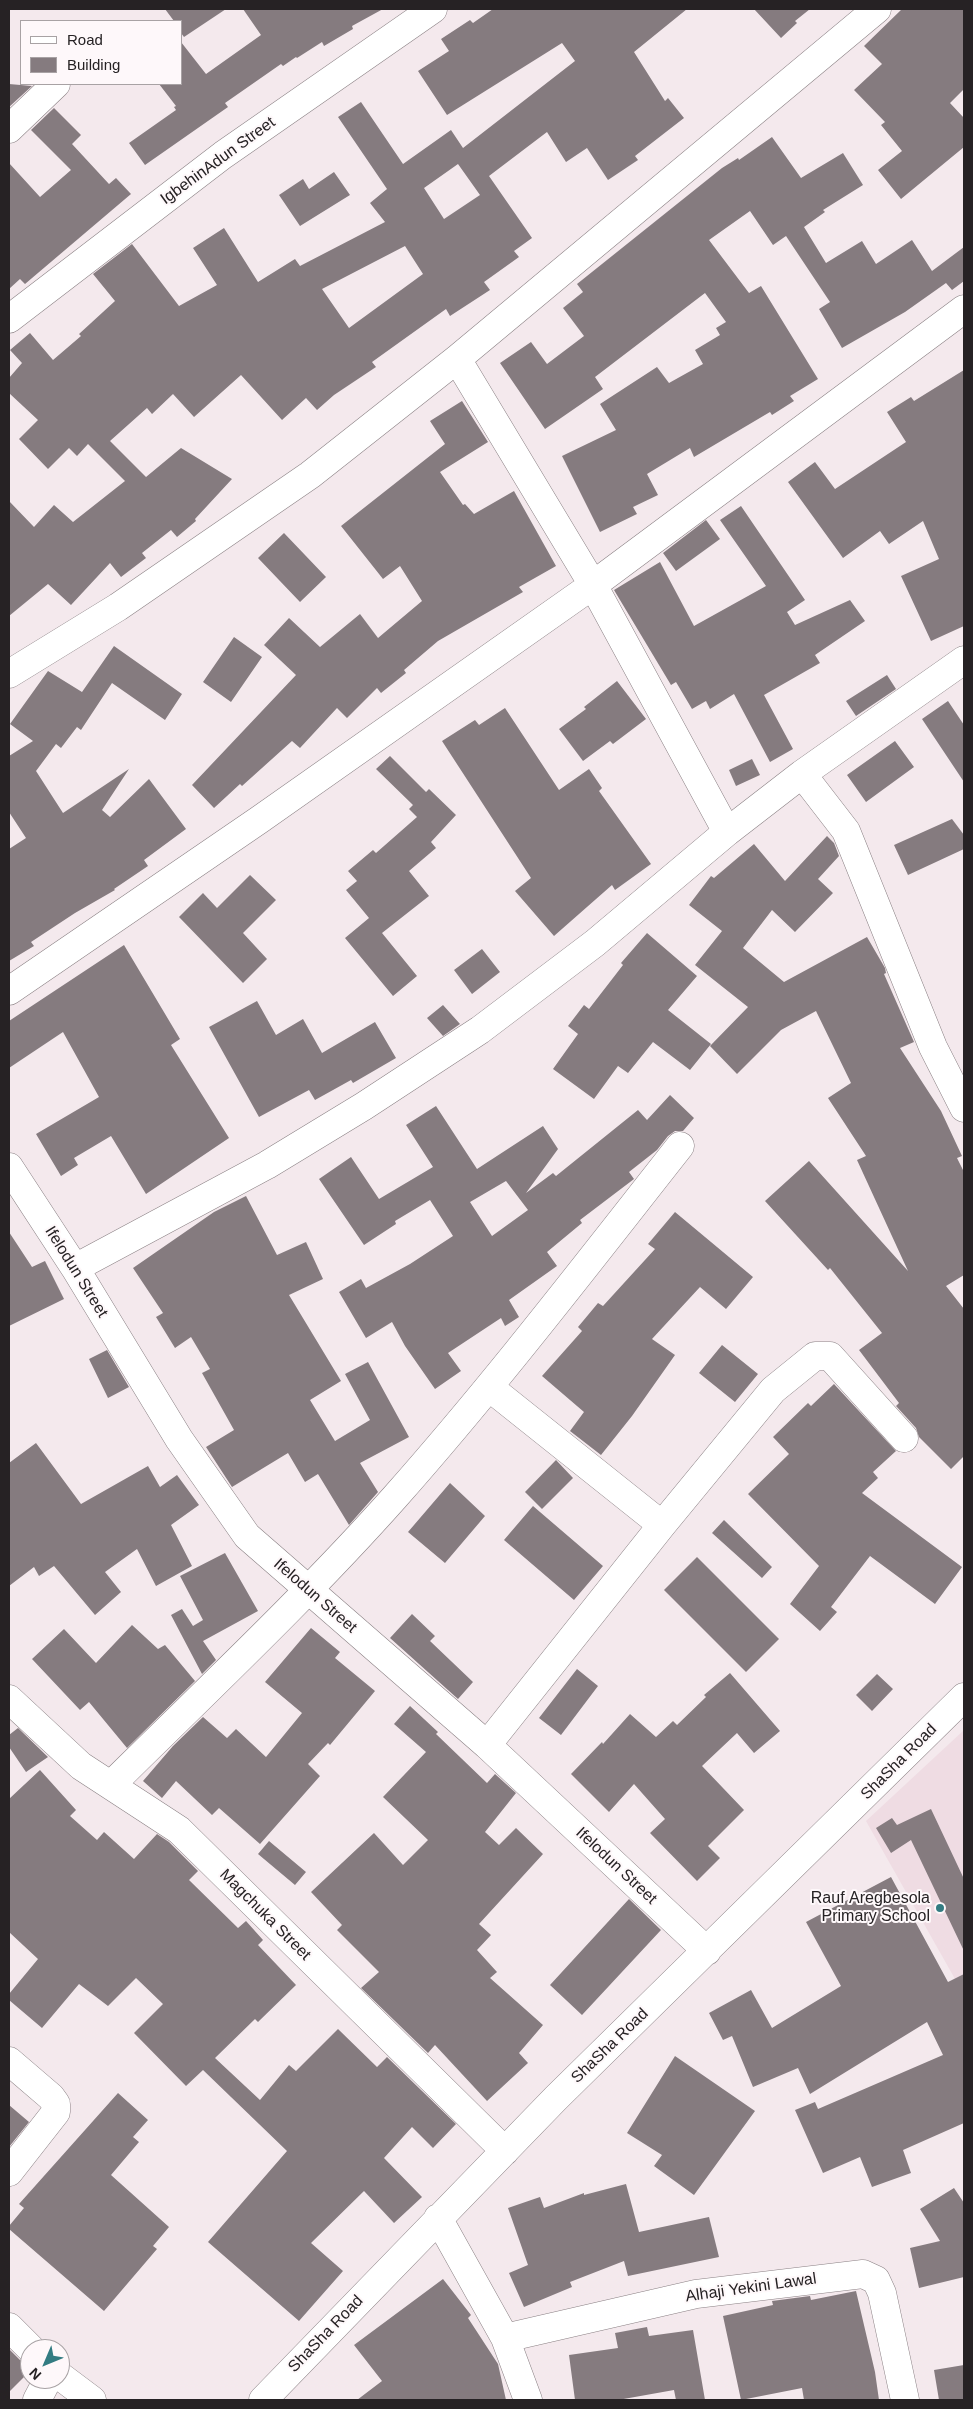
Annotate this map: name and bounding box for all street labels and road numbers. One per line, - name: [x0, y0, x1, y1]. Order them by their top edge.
- street label: IgbehinAdun Street: [157, 113, 279, 209]
- street label: Ifelodun Street: [40, 1223, 112, 1321]
- street label: Ifelodun Street: [269, 1555, 361, 1637]
- street label: ShaSha Road: [857, 1720, 941, 1804]
- street label: Ifelodun Street: [571, 1823, 661, 1909]
- street label: Magchuka Street: [215, 1865, 315, 1965]
- street label: ShaSha Road: [567, 2004, 653, 2088]
- street label: Alhaji Yekini Lawal: [684, 2269, 818, 2307]
- street label: ShaSha Road: [284, 2291, 368, 2377]

